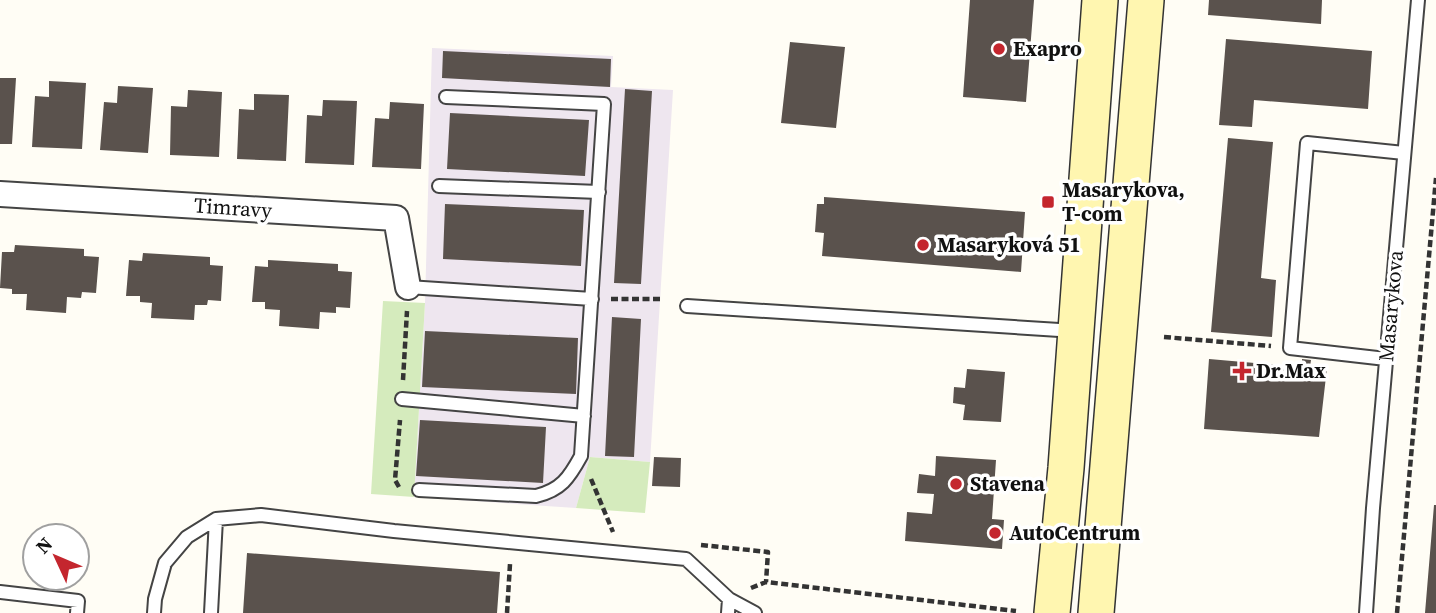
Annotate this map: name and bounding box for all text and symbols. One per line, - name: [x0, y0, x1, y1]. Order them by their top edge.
- place label: Exapro: [1013, 34, 1082, 63]
- marker: Exapro: [991, 41, 1007, 57]
- place label: Masarykova, T-com: [1062, 175, 1185, 228]
- street label: Timravy: [193, 190, 273, 225]
- marker: Masarykova, T-com: [1040, 194, 1056, 210]
- place label: Masaryková 51: [937, 230, 1081, 259]
- marker: Masaryková 51: [915, 237, 931, 253]
- street label: Masarykova: [1371, 249, 1410, 363]
- place label: Dr.Max: [1256, 356, 1326, 385]
- marker: Dr.Max: [1234, 363, 1250, 379]
- place label: Stavena: [970, 469, 1046, 498]
- marker: Stavena: [948, 476, 964, 492]
- place label: AutoCentrum: [1009, 518, 1140, 547]
- north arrow: [21, 522, 91, 592]
- marker: AutoCentrum: [987, 525, 1003, 541]
- text: N: [30, 531, 58, 559]

